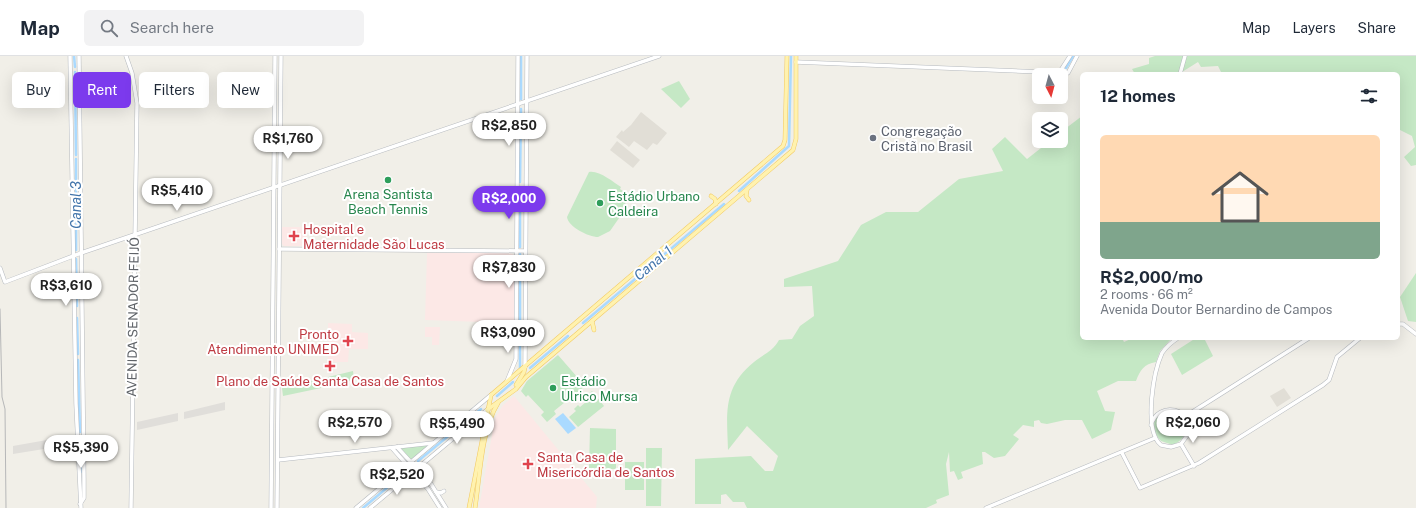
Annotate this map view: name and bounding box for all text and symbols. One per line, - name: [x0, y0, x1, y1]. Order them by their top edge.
- search box: [84, 10, 364, 46]
- text: Map: [20, 17, 60, 39]
- icon: search: [98, 17, 120, 39]
- text: Search here: [130, 19, 214, 36]
- text: Map: [1242, 20, 1270, 36]
- text: Layers: [1292, 20, 1336, 36]
- text: Share: [1358, 20, 1396, 36]
- north arrow: [1032, 68, 1068, 104]
- map controls: [1032, 68, 1068, 148]
- chip: Buy: [12, 72, 65, 108]
- chip: Rent: [73, 72, 131, 108]
- chip: Filters: [139, 72, 209, 108]
- chip: New: [217, 72, 274, 108]
- icon: filters: [1358, 85, 1380, 107]
- text: 12 homes: [1100, 86, 1176, 106]
- button: layers: [1032, 112, 1068, 148]
- pin: R$2,850: [472, 113, 546, 147]
- text: R$2,850: [481, 118, 537, 133]
- place label: Congregação Cristã no Brasil: [881, 124, 973, 154]
- pin: R$1,760: [251, 126, 325, 160]
- text: R$1,760: [263, 131, 313, 146]
- marker: Congregação Cristã no Brasil: [868, 133, 878, 143]
- icon: home: [1204, 161, 1276, 233]
- marker: Arena Santista Beach Tennis: [383, 175, 393, 185]
- pin: R$5,410: [140, 178, 214, 212]
- water label: Canal 3: [68, 181, 84, 229]
- text: R$5,410: [151, 183, 203, 198]
- pin: R$2,000: [472, 186, 546, 220]
- place label: Arena Santista Beach Tennis: [343, 187, 433, 217]
- place label: Estádio Urbano Caldeira: [608, 189, 700, 219]
- text: R$2,000: [482, 191, 536, 206]
- marker: Estádio Urbano Caldeira: [595, 198, 605, 208]
- place label: Hospital e Maternidade São Lucas: [303, 222, 445, 252]
- marker: Hospital e Maternidade São Lucas: [288, 230, 300, 242]
- street label: AVENIDA SENADOR FEIJÓ: [123, 237, 142, 397]
- water label: Canal 1: [631, 242, 675, 284]
- pin: R$7,830: [472, 255, 546, 289]
- text: R$7,830: [482, 260, 536, 275]
- text: R$2,000/mo: [1100, 267, 1203, 287]
- pin: R$3,610: [29, 273, 103, 307]
- text: R$3,610: [40, 278, 92, 293]
- text: 2 rooms · 66 m²: [1100, 287, 1193, 302]
- text: Avenida Doutor Bernardino de Campos: [1100, 302, 1332, 317]
- pin: R$3,090: [471, 320, 545, 354]
- text: R$3,090: [480, 325, 536, 340]
- place label: Pronto Atendimento UNIMED: [207, 327, 339, 357]
- marker: Pronto Atendimento UNIMED: [342, 335, 354, 347]
- marker: Plano de Saúde Santa Casa de Santos: [324, 360, 336, 372]
- place label: Plano de Saúde Santa Casa de Santos: [216, 374, 444, 389]
- place label: Estádio Ulrico Mursa: [561, 374, 638, 404]
- marker: Estádio Ulrico Mursa: [548, 383, 558, 393]
- pin: R$2,570: [318, 410, 392, 444]
- pin: R$2,060: [1156, 410, 1230, 444]
- pin: R$5,490: [420, 411, 494, 445]
- text: R$2,570: [328, 415, 382, 430]
- text: R$2,060: [1165, 415, 1221, 430]
- text: R$5,490: [429, 416, 485, 431]
- pin: R$5,390: [44, 435, 118, 469]
- text: R$5,390: [53, 440, 109, 455]
- place label: Santa Casa de Misericórdia de Santos: [537, 450, 675, 480]
- marker: Santa Casa de Misericórdia de Santos: [522, 458, 534, 470]
- pin: R$2,520: [360, 462, 434, 496]
- text: R$2,520: [369, 467, 425, 482]

